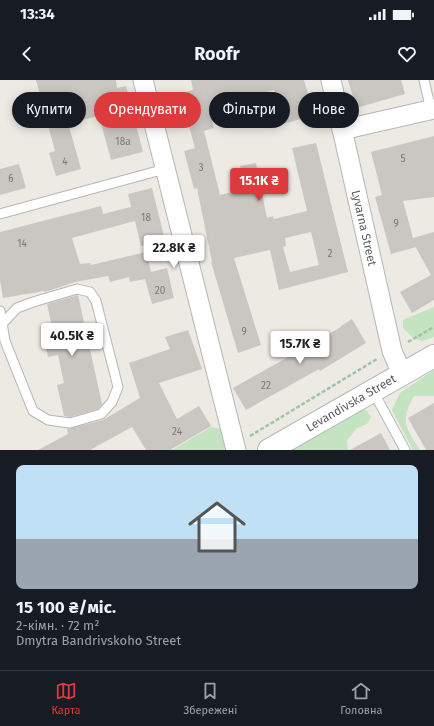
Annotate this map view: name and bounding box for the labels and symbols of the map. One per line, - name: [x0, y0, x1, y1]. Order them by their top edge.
- house number: 18а: [115, 136, 131, 148]
- house number: 5: [400, 153, 406, 165]
- house number: 4: [62, 156, 68, 168]
- house number: 3: [199, 162, 204, 174]
- pin: 15.1K ₴: [222, 168, 296, 202]
- house number: 6: [8, 173, 14, 185]
- street label: Lyvarna Street: [348, 189, 380, 268]
- house number: 18: [141, 212, 151, 224]
- house number: 9: [393, 218, 399, 230]
- pin: 22.8K ₴: [137, 235, 211, 269]
- house number: 14: [17, 238, 28, 250]
- house number: 2: [328, 248, 333, 260]
- house number: 20: [155, 285, 166, 297]
- pin: 40.5K ₴: [35, 323, 109, 357]
- house number: 9: [241, 326, 247, 338]
- pin: 15.7K ₴: [263, 331, 337, 365]
- street label: Levandivska Street: [303, 371, 399, 434]
- house number: 22: [261, 380, 271, 392]
- house number: 24: [172, 426, 183, 438]

